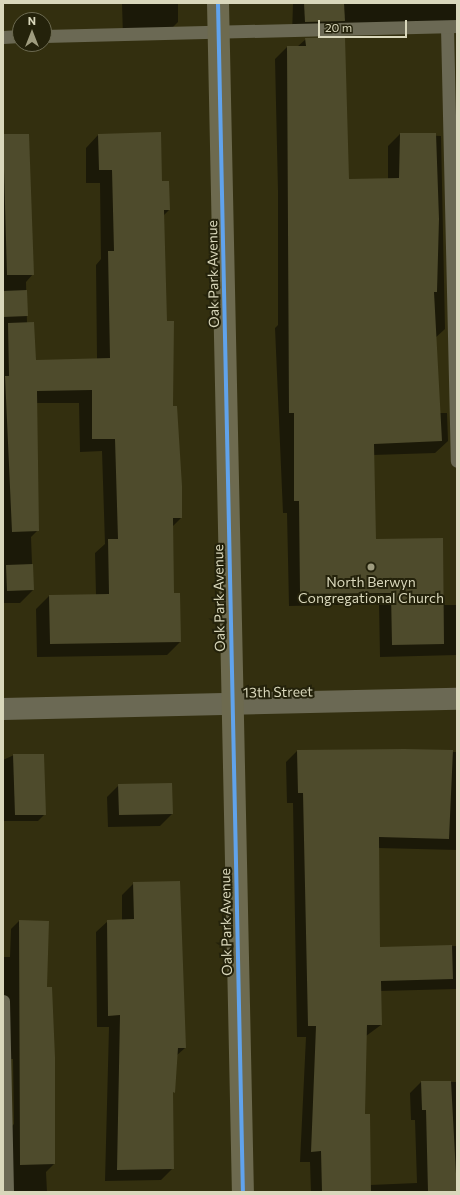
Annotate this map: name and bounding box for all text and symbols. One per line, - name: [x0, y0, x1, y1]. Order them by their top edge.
- north arrow: [12, 12, 52, 52]
- scale bar: [320, 12, 409, 38]
- text: N: [28, 14, 36, 27]
- text: 20 m: [325, 20, 352, 34]
- street label: Oak Park Avenue: [204, 220, 222, 328]
- street label: Oak Park Avenue: [210, 544, 228, 652]
- marker: North Berwyn Congregational Church: [366, 562, 376, 572]
- place label: North Berwyn Congregational Church: [298, 574, 444, 606]
- street label: 13th Street: [243, 683, 313, 701]
- street label: Oak Park Avenue: [217, 868, 235, 976]

